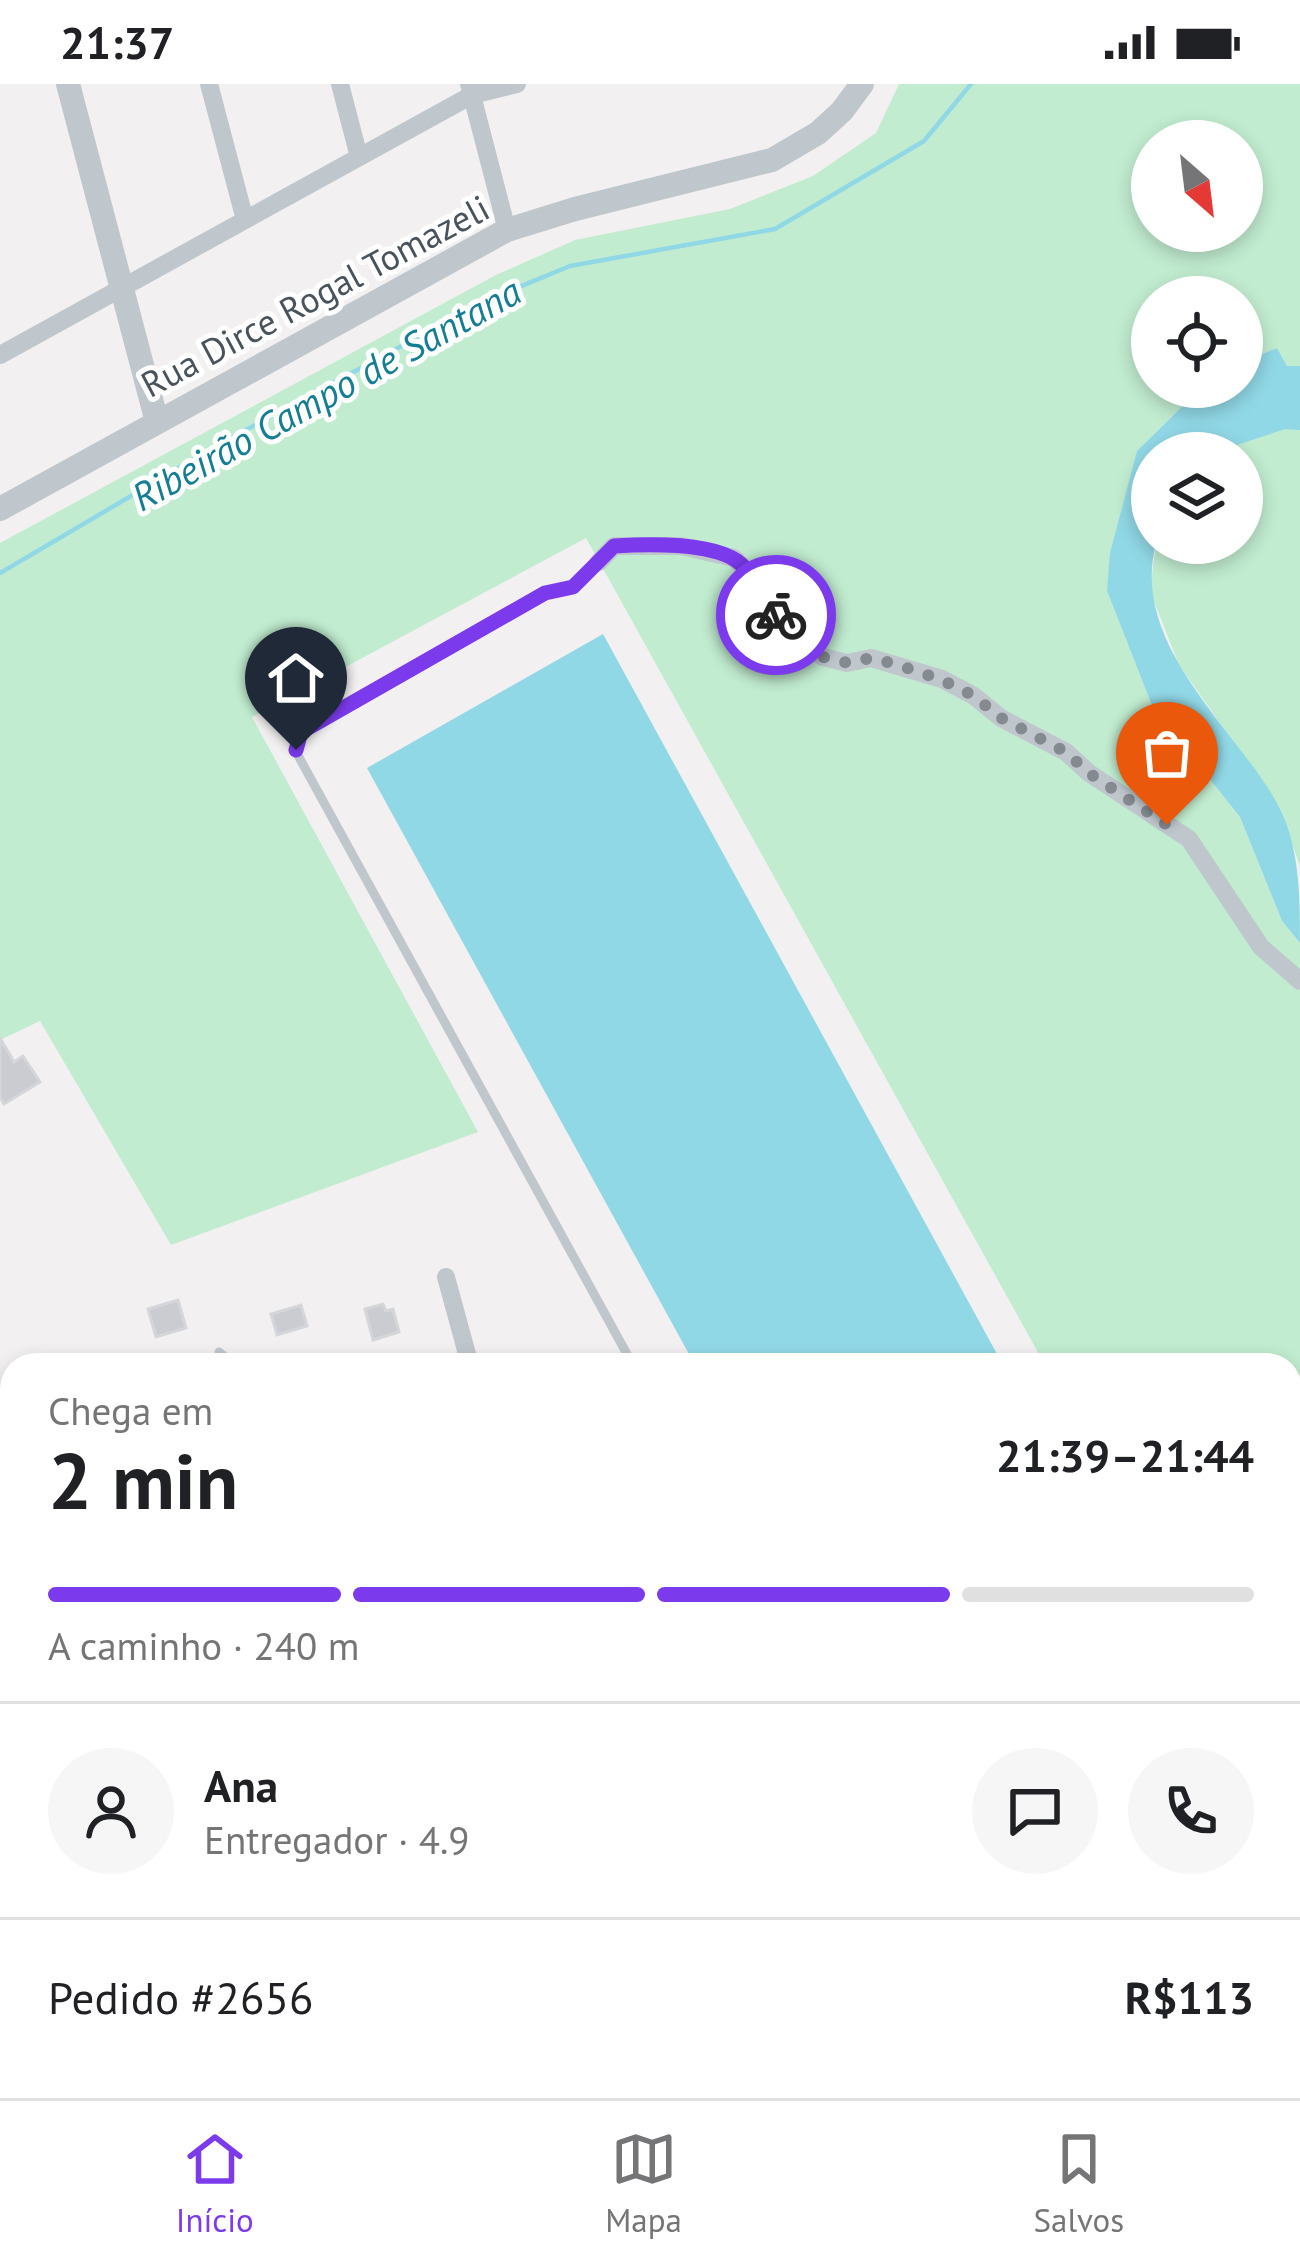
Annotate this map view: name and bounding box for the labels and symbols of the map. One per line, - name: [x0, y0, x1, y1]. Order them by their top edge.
- north arrow: [1131, 120, 1263, 252]
- street label: Rua Dirce Rogal Tomazeli: [133, 184, 497, 407]
- water label: Ribeirão Campo de Santana: [122, 265, 530, 522]
- courier: [716, 555, 836, 675]
- pin: [245, 627, 347, 750]
- pin: [1116, 702, 1218, 825]

